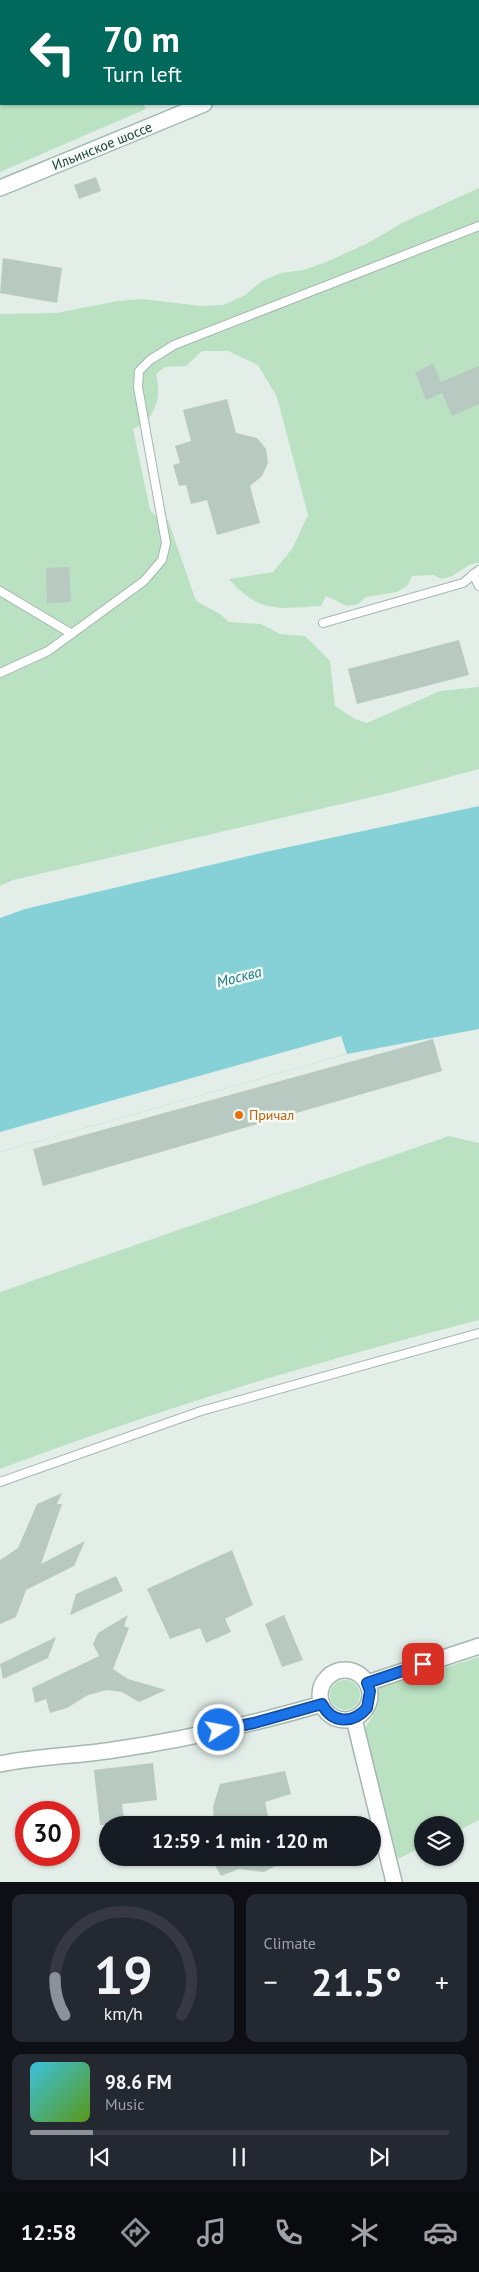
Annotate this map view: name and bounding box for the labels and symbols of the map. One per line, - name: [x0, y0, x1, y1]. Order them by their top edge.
- street label: Ильинское шоссе: [49, 118, 155, 174]
- water label: Москва: [214, 962, 264, 991]
- place label: Причал: [249, 1106, 294, 1124]
- marker: Причал: [233, 1109, 245, 1121]
- pin: [402, 1643, 444, 1685]
- position arrow: [192, 1703, 244, 1755]
- speed limit sign: 30: [15, 1801, 80, 1866]

